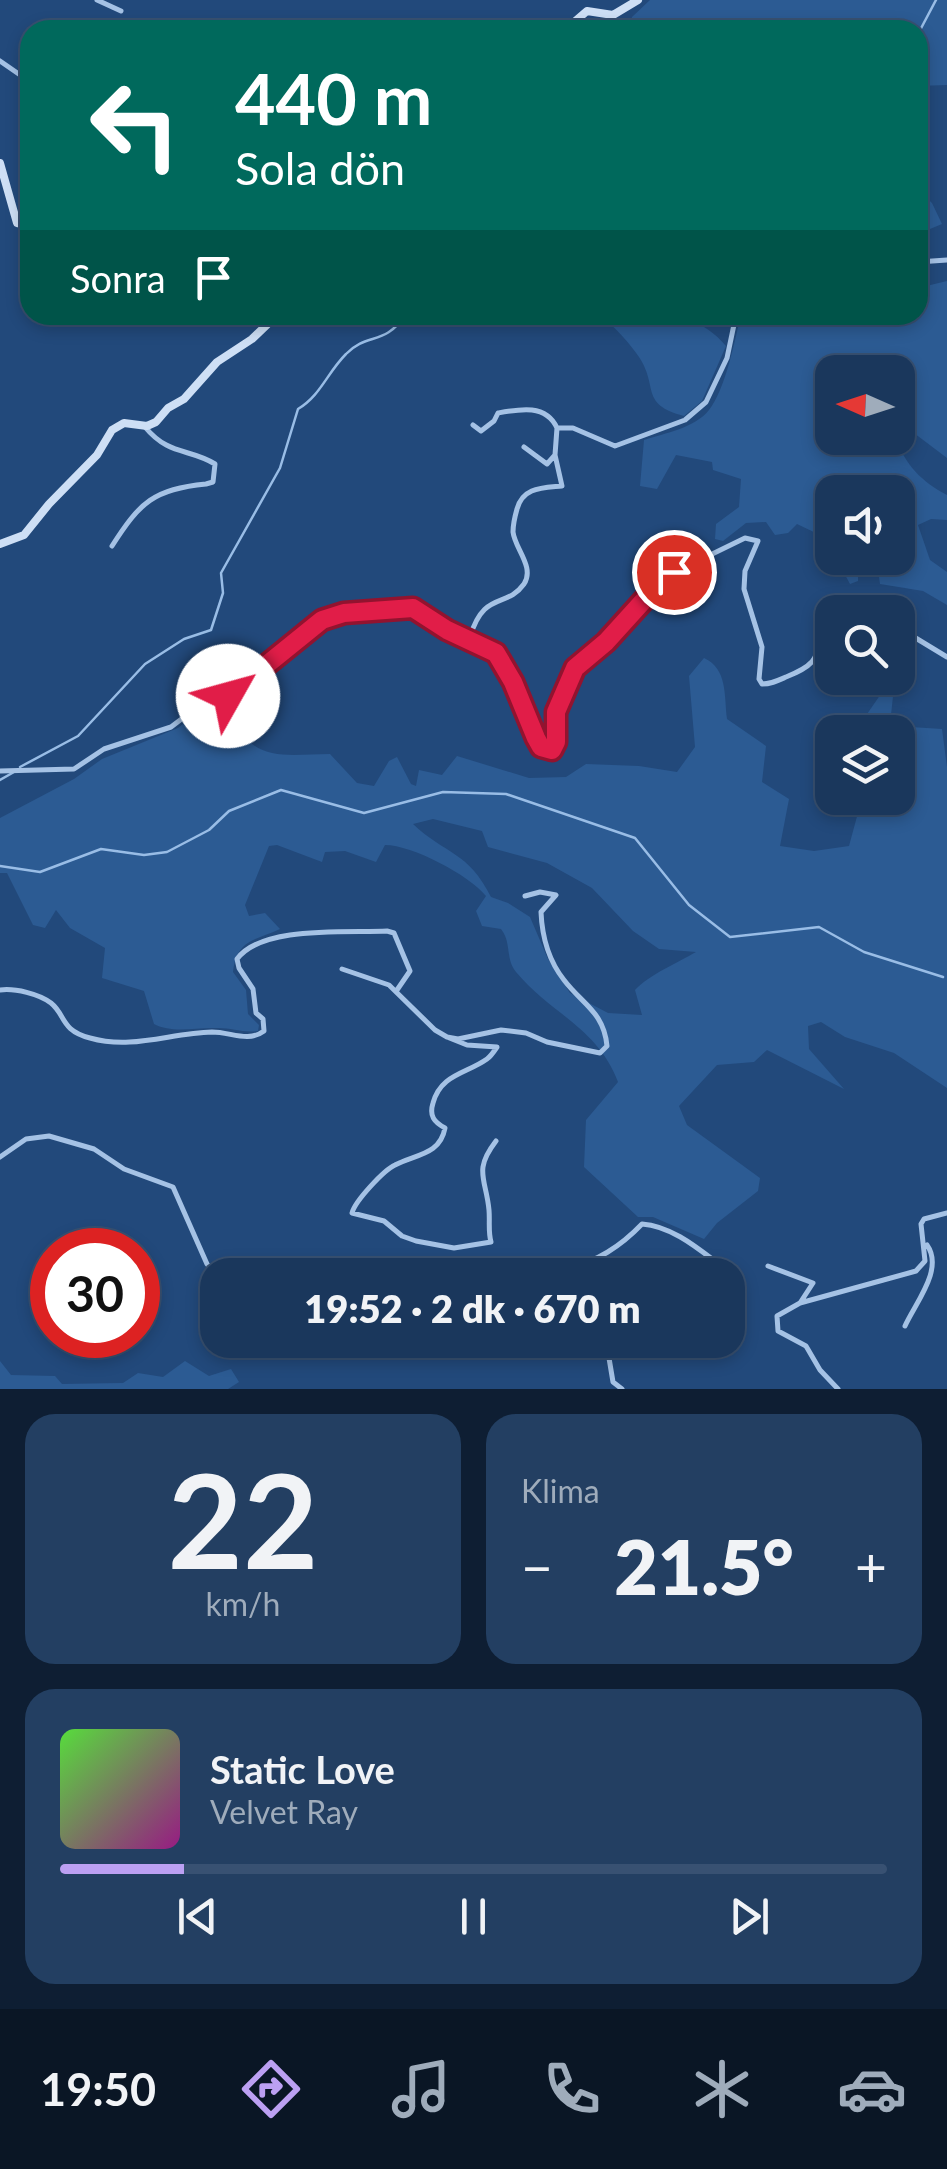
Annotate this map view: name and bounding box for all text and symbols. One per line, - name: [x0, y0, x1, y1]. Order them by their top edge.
- text: 440 m: [235, 56, 432, 140]
- icon: left: [70, 60, 200, 190]
- text: Sola dön: [235, 141, 405, 195]
- icon: arrive: [186, 250, 241, 305]
- text: Sonra: [70, 255, 166, 301]
- north arrow: [815, 355, 915, 455]
- map controls: [815, 355, 915, 815]
- button: sound: [815, 475, 915, 575]
- pin: [632, 530, 717, 615]
- icon: arrive: [647, 545, 702, 600]
- button: search: [815, 595, 915, 695]
- position arrow: [176, 644, 280, 748]
- button: layers: [815, 715, 915, 815]
- speed limit sign: 30: [30, 1228, 160, 1358]
- text: 19:52 · 2 dk · 670 m: [304, 1285, 641, 1331]
- text: 22: [168, 1441, 318, 1597]
- text: Klima: [521, 1471, 600, 1510]
- text: 21.5°: [614, 1521, 794, 1611]
- text: −: [521, 1533, 553, 1599]
- text: +: [855, 1533, 887, 1599]
- text: km/h: [206, 1584, 280, 1623]
- text: Static Love: [210, 1746, 395, 1792]
- text: Velvet Ray: [210, 1792, 358, 1831]
- icon: previous: [170, 1889, 225, 1944]
- icon: pause: [446, 1889, 501, 1944]
- icon: next: [722, 1889, 777, 1944]
- icon: directions: [236, 2054, 306, 2124]
- icon: music: [386, 2054, 456, 2124]
- icon: phone: [537, 2054, 607, 2124]
- icon: climate: [687, 2054, 757, 2124]
- icon: car: [837, 2054, 907, 2124]
- text: 19:50: [40, 2062, 156, 2116]

